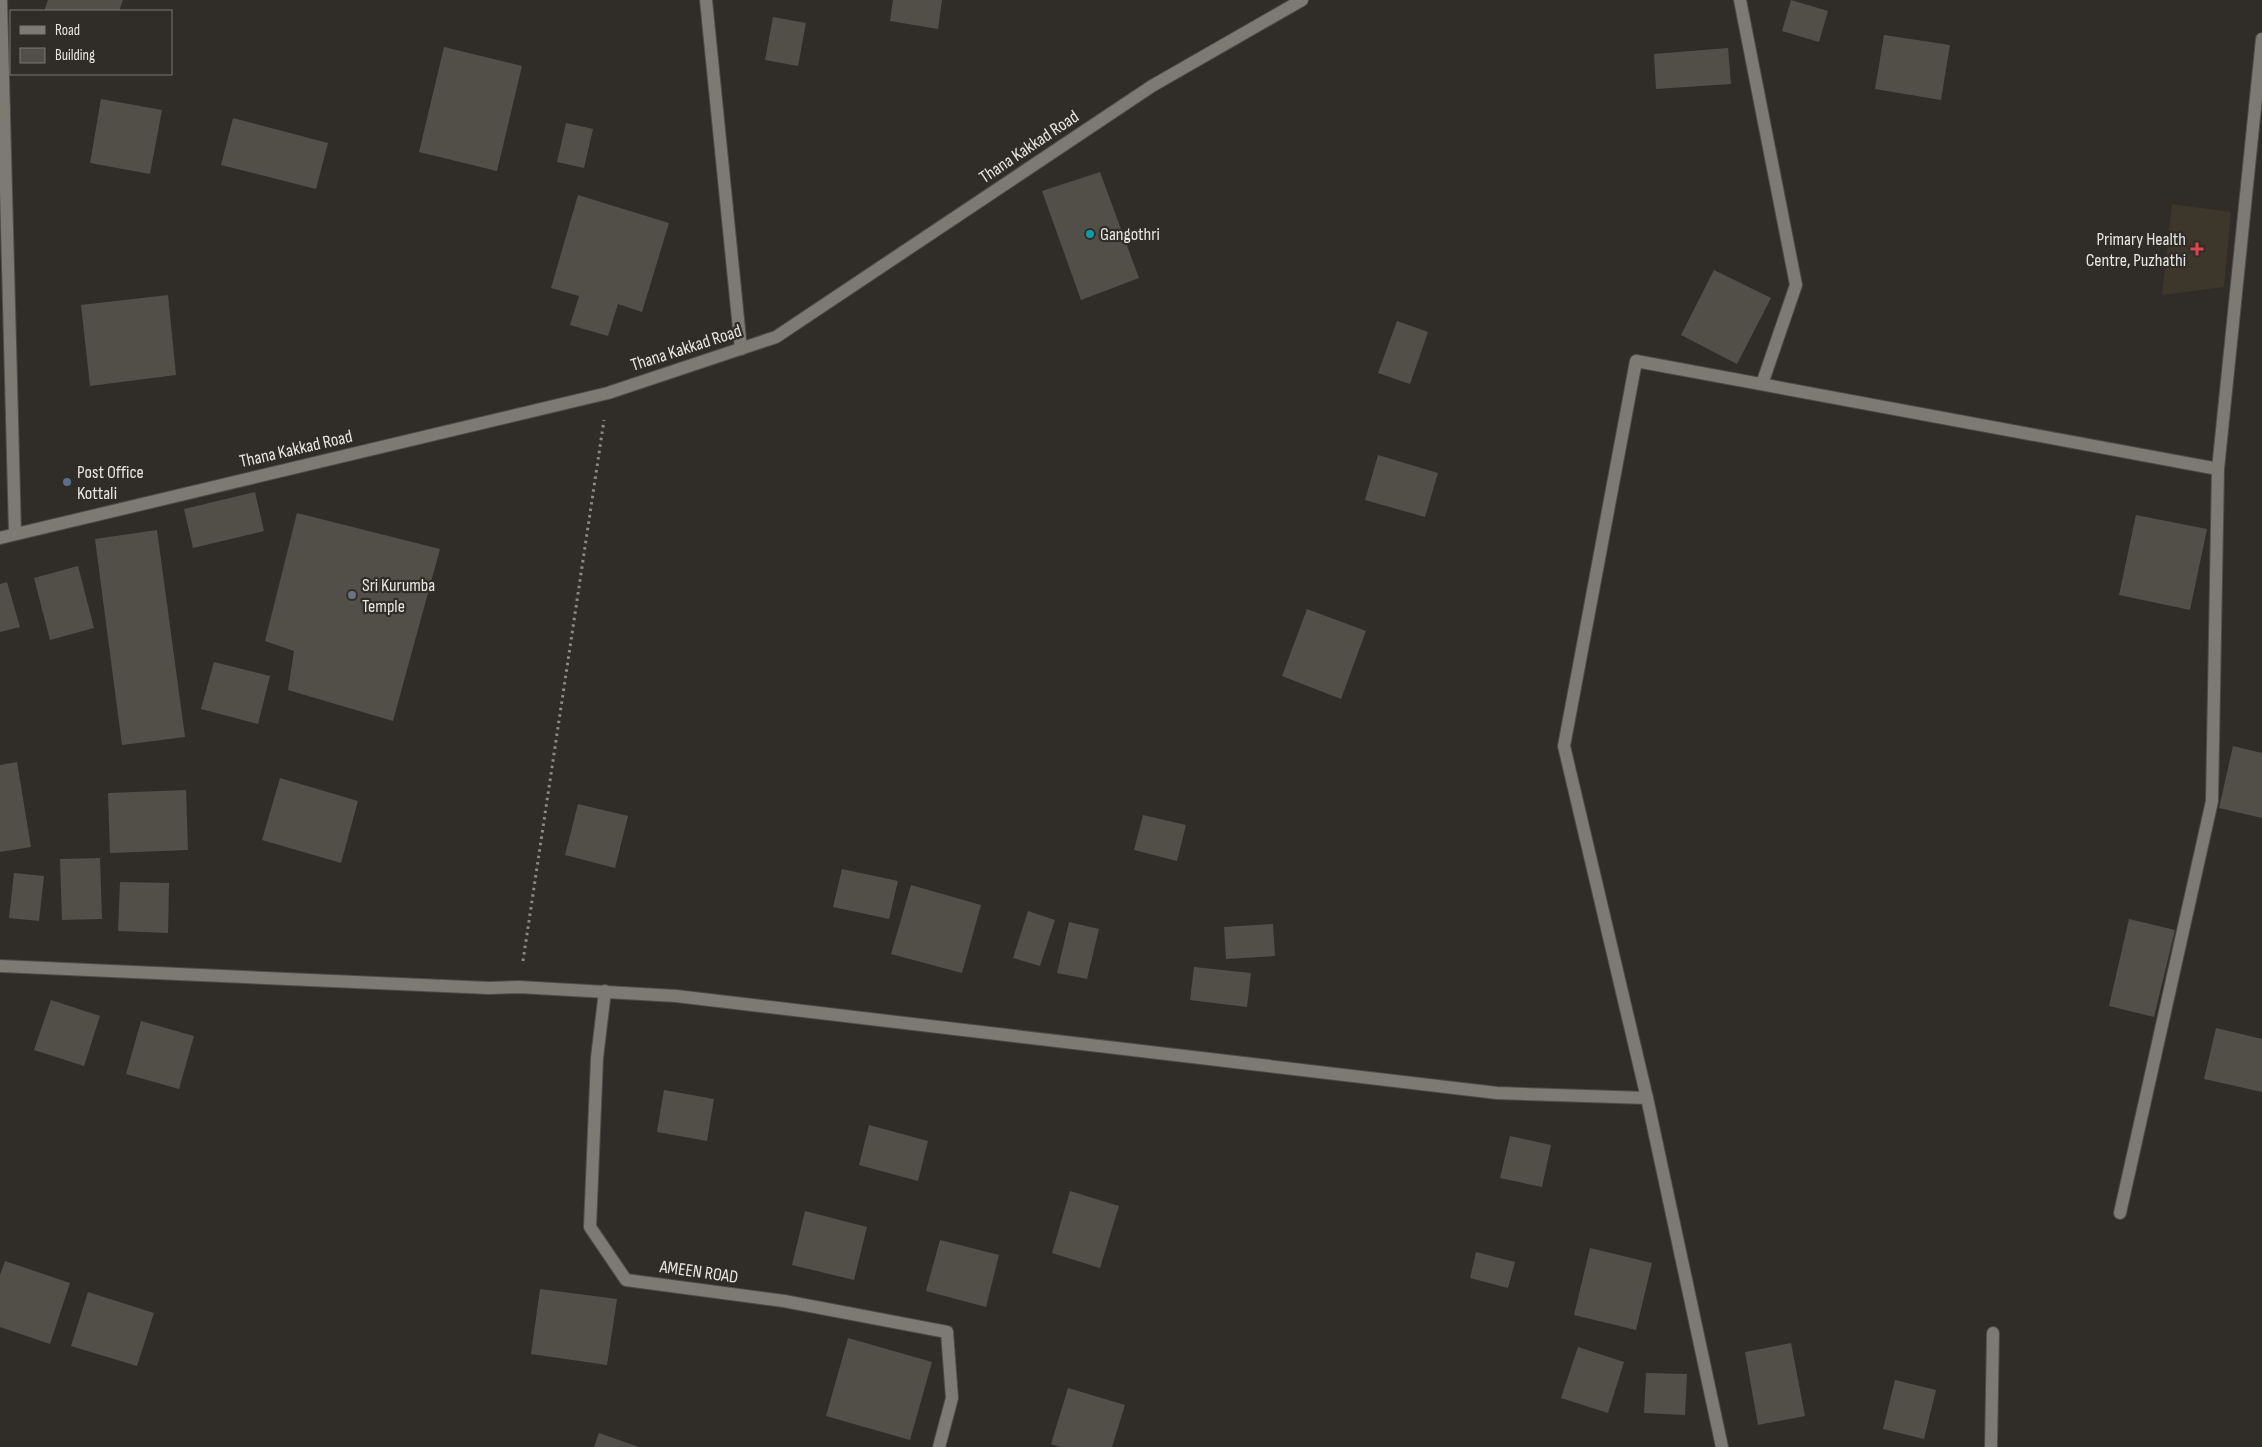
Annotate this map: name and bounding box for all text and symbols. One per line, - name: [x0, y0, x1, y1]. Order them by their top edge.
- legend: [10, 10, 172, 75]
- text: Road: [55, 21, 80, 40]
- text: Building: [55, 46, 95, 65]
- street label: Thana Kakkad Road: [975, 106, 1083, 188]
- place label: Gangothri: [1100, 224, 1160, 245]
- marker: Gangothri: [1084, 228, 1096, 240]
- place label: Primary Health Centre, Puzhathi: [2086, 229, 2186, 271]
- marker: Primary Health Centre, Puzhathi: [2190, 242, 2204, 256]
- street label: Thana Kakkad Road: [628, 320, 744, 376]
- street label: Thana Kakkad Road: [237, 426, 355, 472]
- place label: Post Office Kottali: [77, 462, 144, 504]
- marker: Post Office Kottali: [61, 476, 73, 488]
- place label: Sri Kurumba Temple: [362, 575, 435, 617]
- marker: Sri Kurumba Temple: [346, 589, 358, 601]
- street label: AMEEN ROAD: [658, 1256, 739, 1288]

